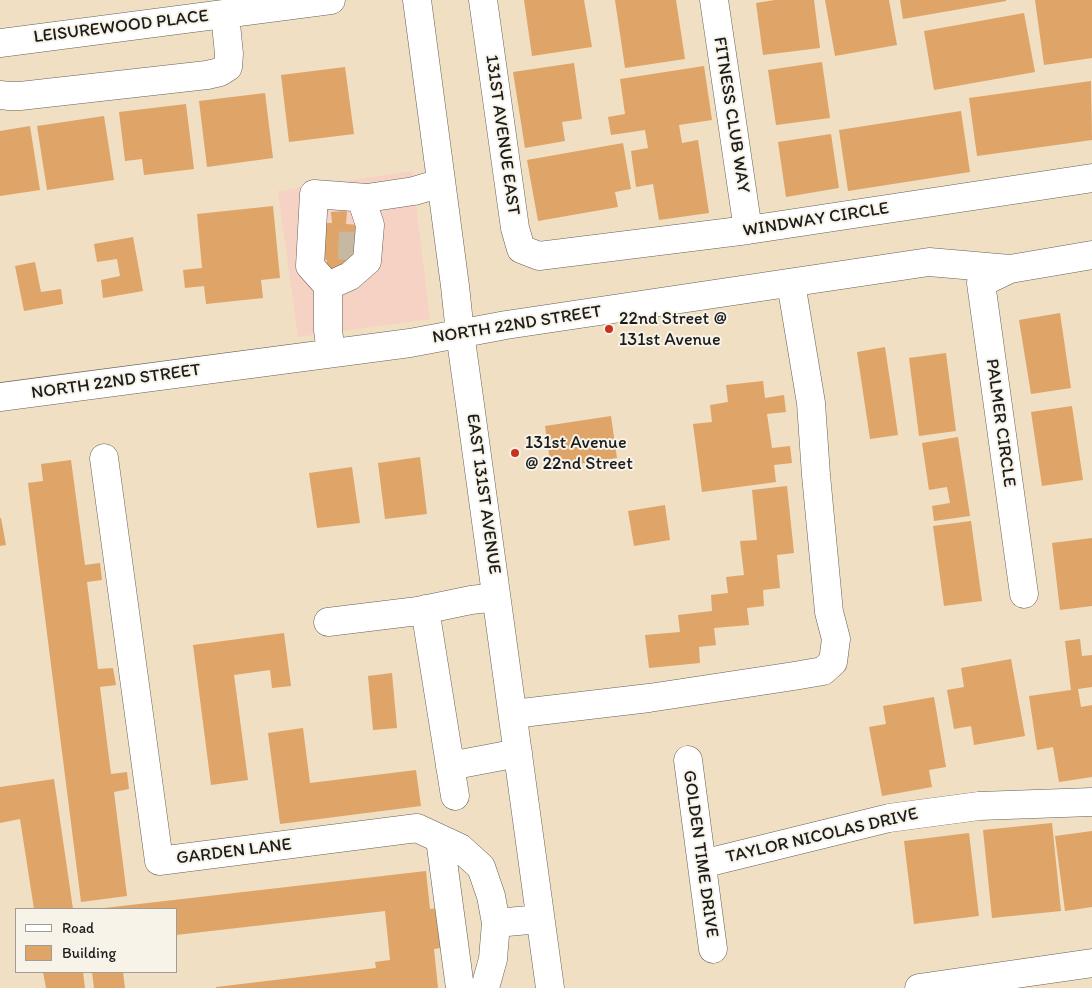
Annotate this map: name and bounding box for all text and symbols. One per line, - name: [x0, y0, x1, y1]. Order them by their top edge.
- street label: LEISUREWOOD PLACE: [32, 6, 210, 48]
- street label: FITNESS CLUB WAY: [708, 35, 754, 195]
- street label: 131ST AVENUE EAST: [480, 53, 524, 217]
- street label: WINDWAY CIRCLE: [741, 198, 891, 242]
- street label: NORTH 22ND STREET: [431, 301, 603, 349]
- place label: 22nd Street @ 131st Avenue: [619, 308, 727, 350]
- marker: 22nd Street @ 131st Avenue: [603, 323, 615, 335]
- street label: PALMER CIRCLE: [980, 357, 1020, 489]
- street label: NORTH 22ND STREET: [30, 359, 202, 405]
- street label: EAST 131ST AVENUE: [461, 412, 505, 576]
- place label: 131st Avenue @ 22nd Street: [525, 432, 633, 474]
- marker: 131st Avenue @ 22nd Street: [509, 447, 521, 459]
- street label: GOLDEN TIME DRIVE: [678, 769, 722, 939]
- street label: TAYLOR NICOLAS DRIVE: [724, 803, 920, 869]
- street label: GARDEN LANE: [175, 834, 293, 870]
- legend: [15, 908, 178, 973]
- text: Road: [62, 919, 94, 937]
- text: Building: [62, 944, 116, 962]

